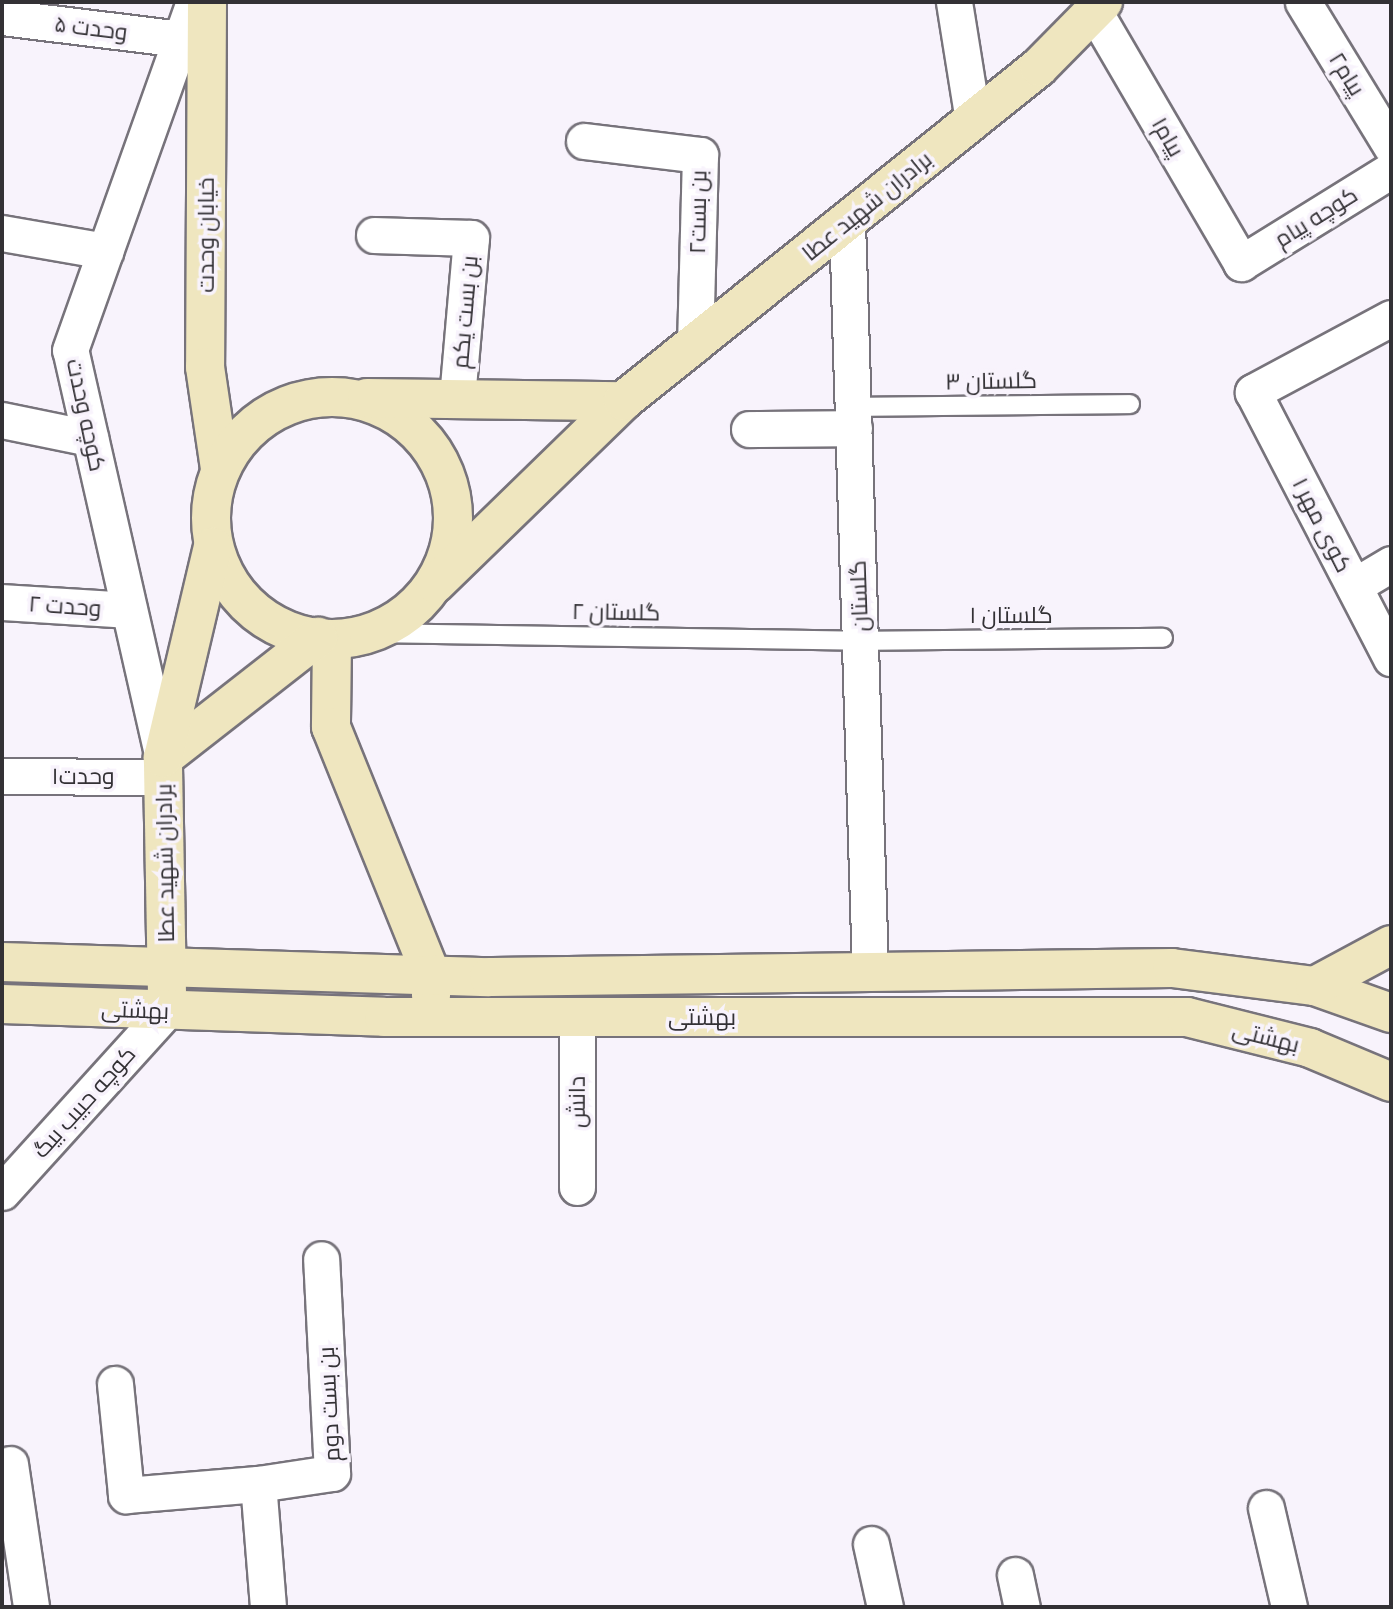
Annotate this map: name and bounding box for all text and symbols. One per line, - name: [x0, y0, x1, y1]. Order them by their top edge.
- street label: وحدت ۵: [53, 10, 129, 46]
- street label: پیام۲: [1323, 47, 1371, 101]
- street label: پیام۱: [1146, 112, 1190, 162]
- street label: برادران شهید عطا: [796, 145, 938, 267]
- street label: بن بست۲: [683, 170, 713, 254]
- street label: خیابان وحدت: [192, 177, 220, 293]
- street label: کوچه پیام: [1269, 181, 1363, 253]
- street label: بن بست یکم: [446, 254, 484, 370]
- street label: کوچه وحدت: [61, 356, 111, 474]
- street label: گلستان ۳: [945, 366, 1037, 396]
- street label: کوی مهر ۱: [1286, 473, 1358, 577]
- street label: گلستان: [844, 560, 874, 632]
- street label: وحدت ۲: [28, 590, 102, 622]
- street label: گلستان ۲: [572, 597, 660, 627]
- street label: گلستان ۱: [969, 601, 1053, 629]
- street label: وحدت۱: [52, 762, 114, 790]
- street label: برادران شهید عطا: [150, 783, 180, 943]
- street label: بهشتی: [100, 995, 170, 1025]
- street label: بهشتی: [668, 1003, 736, 1031]
- street label: بهشتی: [1230, 1015, 1302, 1059]
- street label: کوچه حبیب بیگ: [27, 1040, 141, 1164]
- street label: دانش: [563, 1076, 591, 1128]
- street label: بن بست دوم: [312, 1346, 346, 1462]

